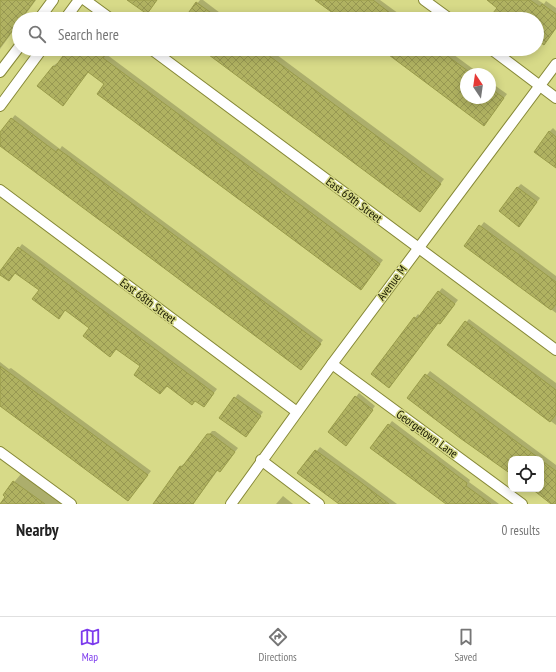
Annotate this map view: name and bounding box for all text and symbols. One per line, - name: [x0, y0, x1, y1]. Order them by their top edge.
- search box: [12, 12, 544, 56]
- icon: search: [26, 23, 48, 45]
- text: Search here: [58, 25, 119, 44]
- north arrow: [460, 68, 496, 104]
- street label: East 69th Street: [323, 174, 386, 226]
- street label: Avenue M: [373, 262, 410, 303]
- street label: East 68th Street: [117, 275, 180, 327]
- street label: Georgetown Lane: [394, 406, 461, 461]
- map controls: [508, 456, 544, 492]
- button: locate: [508, 456, 544, 492]
- text: Nearby: [16, 519, 59, 541]
- text: 0 results: [501, 522, 540, 539]
- tab: Map: [79, 626, 101, 664]
- tab: Directions: [259, 626, 297, 664]
- tab: Saved: [454, 626, 477, 664]

